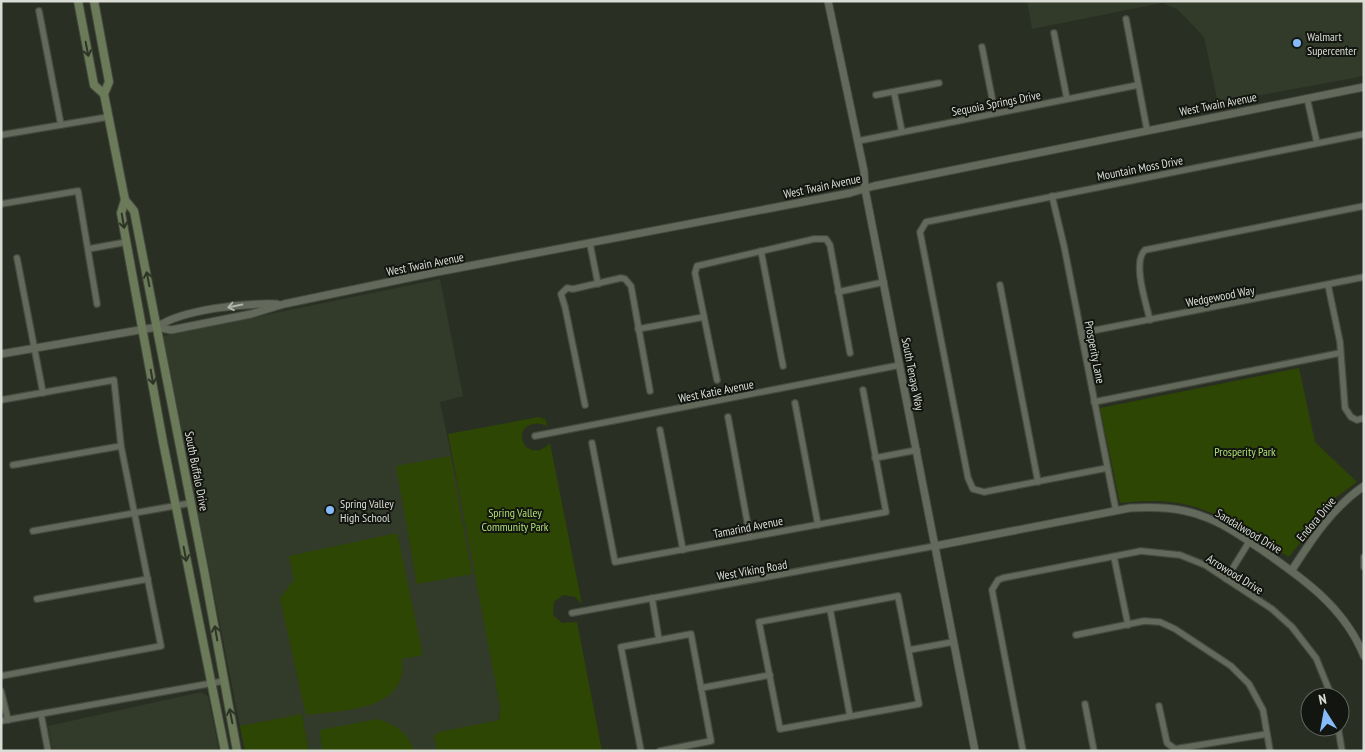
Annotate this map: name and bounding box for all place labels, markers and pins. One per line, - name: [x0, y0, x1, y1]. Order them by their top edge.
- place label: Walmart Supercenter: [1307, 29, 1357, 58]
- marker: Walmart Supercenter: [1291, 37, 1303, 49]
- place label: Spring Valley High School: [340, 496, 394, 525]
- marker: Spring Valley High School: [324, 504, 336, 516]

